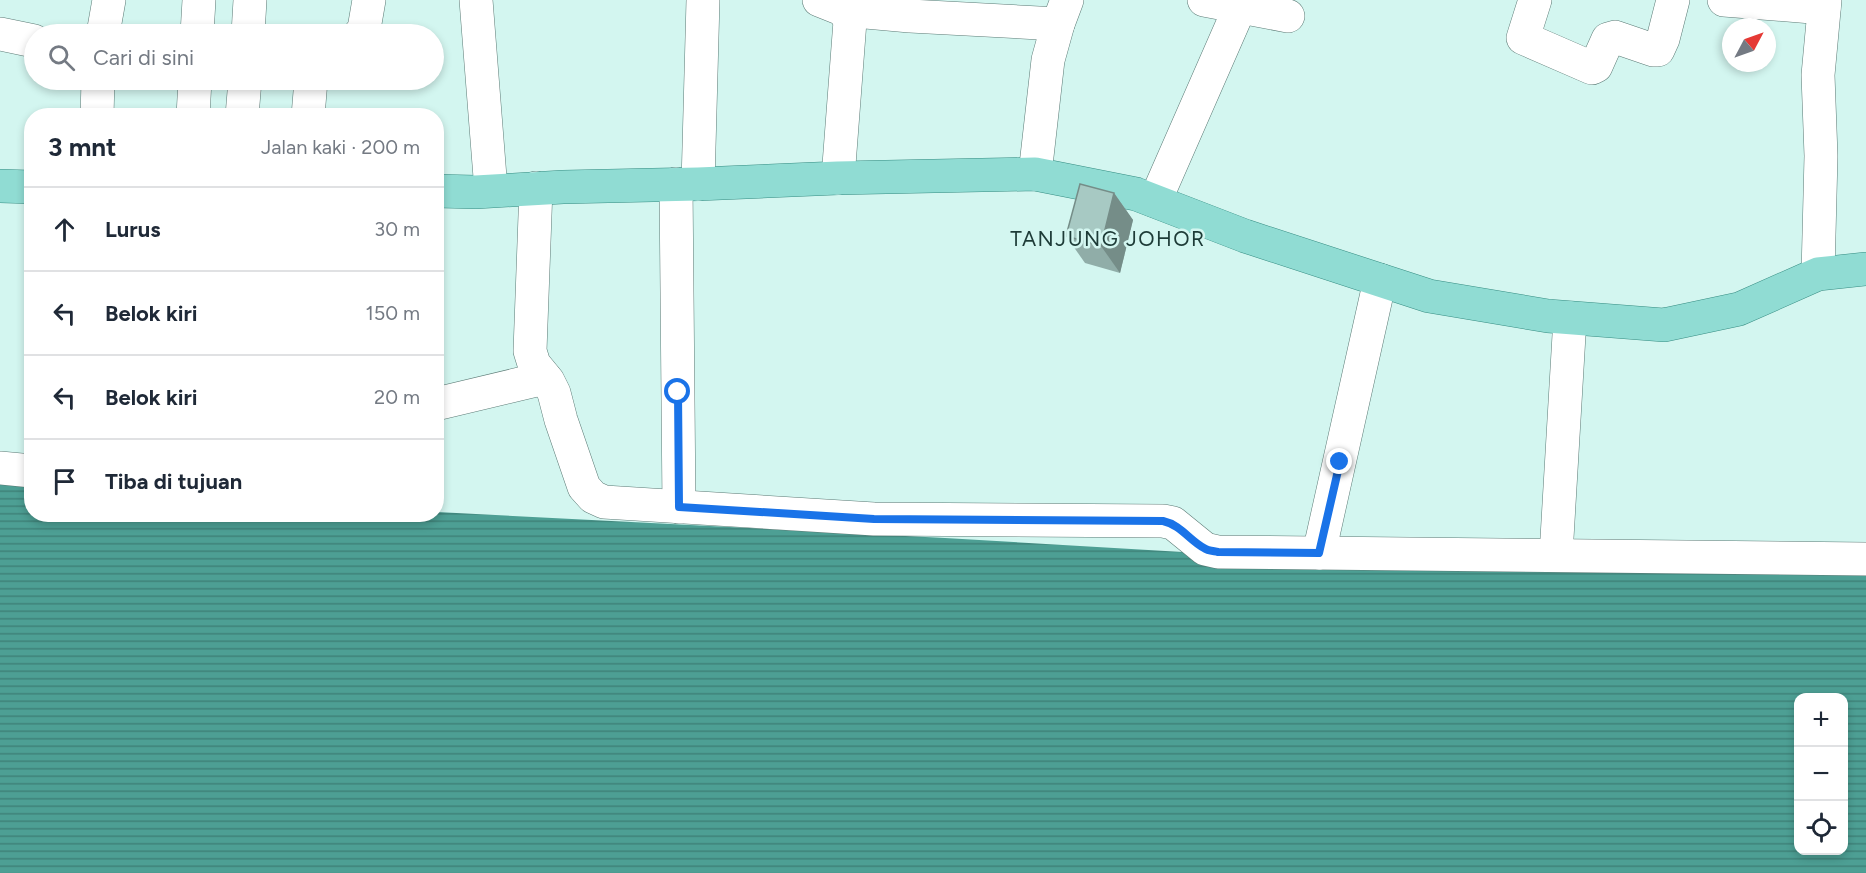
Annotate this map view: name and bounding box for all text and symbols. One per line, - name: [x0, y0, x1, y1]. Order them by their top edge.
- north arrow: [1722, 18, 1776, 72]
- search box: [24, 24, 444, 90]
- icon: search: [45, 41, 78, 74]
- text: Cari di sini: [93, 44, 194, 71]
- text: 3 mnt: [48, 131, 117, 163]
- text: Jalan kaki · 200 m: [261, 135, 420, 159]
- icon: ahead: [48, 213, 81, 246]
- text: Lurus: [105, 216, 160, 243]
- text: 30 m: [374, 217, 420, 241]
- district label: TANJUNG JOHOR: [1010, 226, 1206, 251]
- icon: left: [48, 297, 81, 330]
- text: Belok kiri: [105, 300, 198, 327]
- text: 150 m: [365, 301, 420, 325]
- route start: [664, 378, 690, 404]
- icon: left: [48, 381, 81, 414]
- text: Belok kiri: [105, 384, 198, 411]
- text: 20 m: [374, 385, 420, 409]
- route end: [1326, 448, 1352, 474]
- icon: arrive: [48, 465, 81, 498]
- text: Tiba di tujuan: [105, 468, 242, 495]
- map controls: [1794, 693, 1848, 855]
- button: +: [1794, 693, 1848, 747]
- button: −: [1794, 747, 1848, 801]
- button: locate: [1794, 801, 1848, 855]

